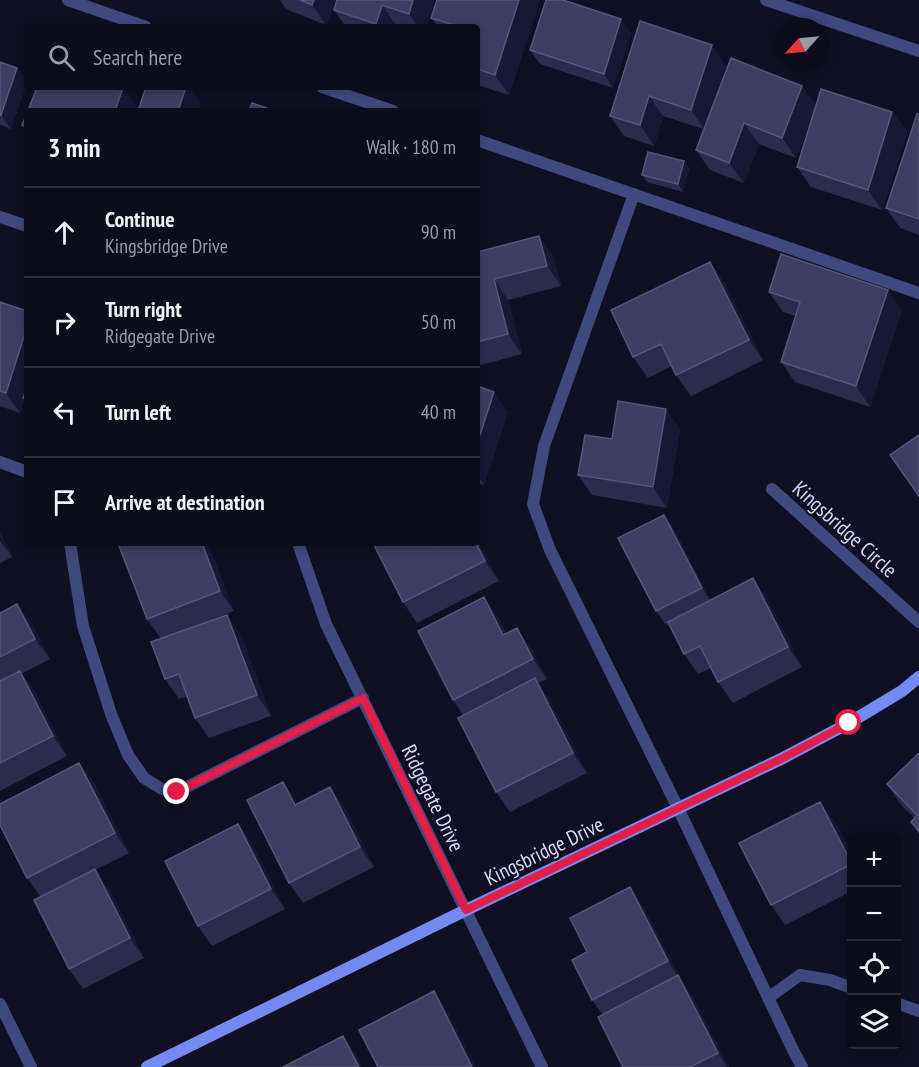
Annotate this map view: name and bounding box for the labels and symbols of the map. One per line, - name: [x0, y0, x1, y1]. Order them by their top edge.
- north arrow: [775, 18, 829, 72]
- street label: Kingsbridge Circle: [787, 475, 903, 583]
- route start: [835, 709, 861, 735]
- street label: Ridgegate Drive: [396, 740, 470, 856]
- route end: [163, 778, 189, 804]
- street label: Kingsbridge Drive: [480, 811, 608, 891]

